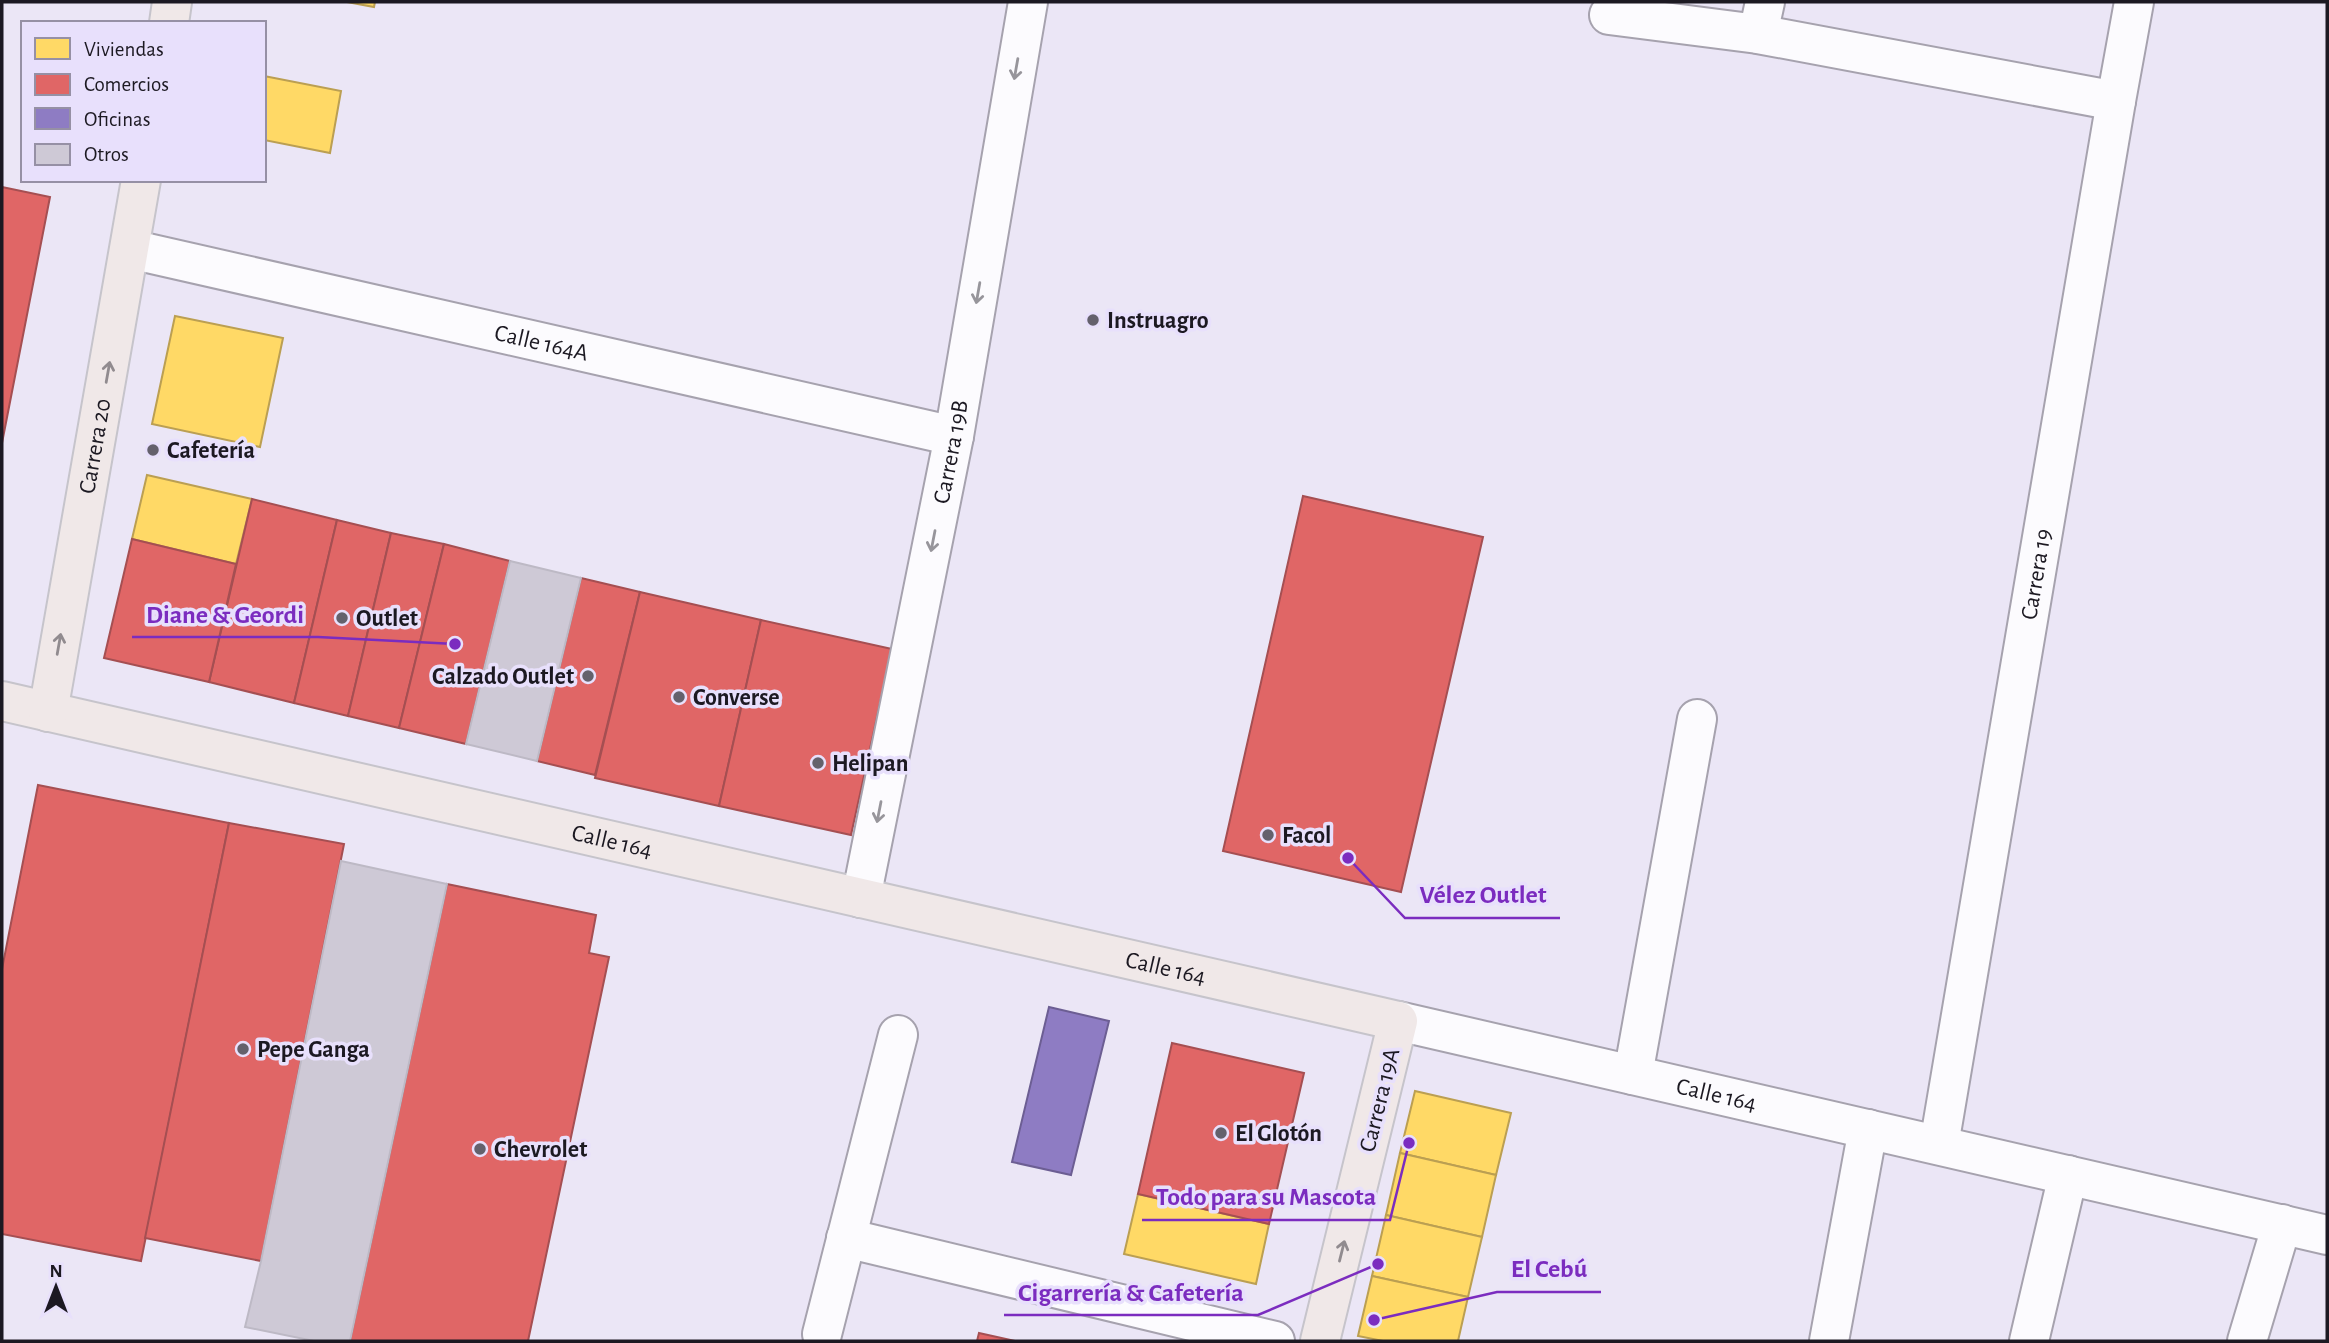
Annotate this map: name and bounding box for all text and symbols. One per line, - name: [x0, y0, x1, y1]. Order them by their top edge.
- legend: [21, 21, 266, 182]
- text: Viviendas: [84, 39, 164, 60]
- one-way arrow: [1009, 57, 1022, 80]
- text: Comercios: [84, 74, 169, 95]
- text: Oficinas: [84, 109, 150, 130]
- text: Otros: [84, 144, 129, 165]
- one-way arrow: [971, 281, 984, 304]
- place label: Instruagro: [1107, 309, 1209, 333]
- marker: Instruagro: [1085, 312, 1101, 328]
- street label: Calle 164A: [492, 321, 591, 366]
- one-way arrow: [102, 361, 115, 384]
- street label: Carrera 20: [75, 397, 116, 496]
- street label: Carrera 19B: [930, 398, 973, 506]
- place label: Cafetería: [167, 439, 255, 463]
- marker: Cafetería: [145, 442, 161, 458]
- street label: Carrera 19: [2017, 527, 2056, 622]
- one-way arrow: [925, 529, 939, 552]
- callout: Diane & Geordi: [132, 590, 318, 637]
- text: Diane & Geordi: [146, 602, 304, 628]
- place label: Outlet: [356, 607, 418, 631]
- marker: Outlet: [334, 610, 350, 626]
- one-way arrow: [53, 633, 66, 656]
- place label: Calzado Outlet: [432, 665, 574, 689]
- marker: Calzado Outlet: [580, 668, 596, 684]
- place label: Converse: [693, 686, 780, 710]
- marker: Converse: [671, 689, 687, 705]
- place label: Helipan: [832, 752, 908, 776]
- marker: Helipan: [810, 755, 826, 771]
- one-way arrow: [872, 800, 885, 823]
- street label: Calle 164: [570, 821, 654, 863]
- place label: Facol: [1282, 824, 1331, 848]
- marker: Facol: [1260, 827, 1276, 843]
- callout: Vélez Outlet: [1405, 871, 1560, 918]
- text: Vélez Outlet: [1419, 882, 1547, 908]
- street label: Calle 164: [1123, 948, 1208, 990]
- place label: Pepe Ganga: [257, 1038, 370, 1062]
- marker: Pepe Ganga: [235, 1041, 251, 1057]
- street label: Carrera 19A: [1356, 1046, 1404, 1154]
- street label: Calle 164: [1674, 1075, 1759, 1116]
- place label: El Glotón: [1235, 1122, 1322, 1146]
- marker: El Glotón: [1213, 1125, 1229, 1141]
- place label: Chevrolet: [494, 1138, 587, 1162]
- marker: Chevrolet: [472, 1141, 488, 1157]
- callout: Todo para su Mascota: [1142, 1173, 1390, 1220]
- text: Todo para su Mascota: [1156, 1184, 1376, 1210]
- one-way arrow: [1336, 1240, 1349, 1263]
- callout: El Cebú: [1497, 1245, 1601, 1292]
- north arrow: [21, 1252, 91, 1322]
- text: El Cebú: [1511, 1256, 1588, 1282]
- text: N: [49, 1262, 63, 1281]
- callout: Cigarrería & Cafetería: [1004, 1268, 1258, 1315]
- text: Cigarrería & Cafetería: [1018, 1280, 1244, 1306]

